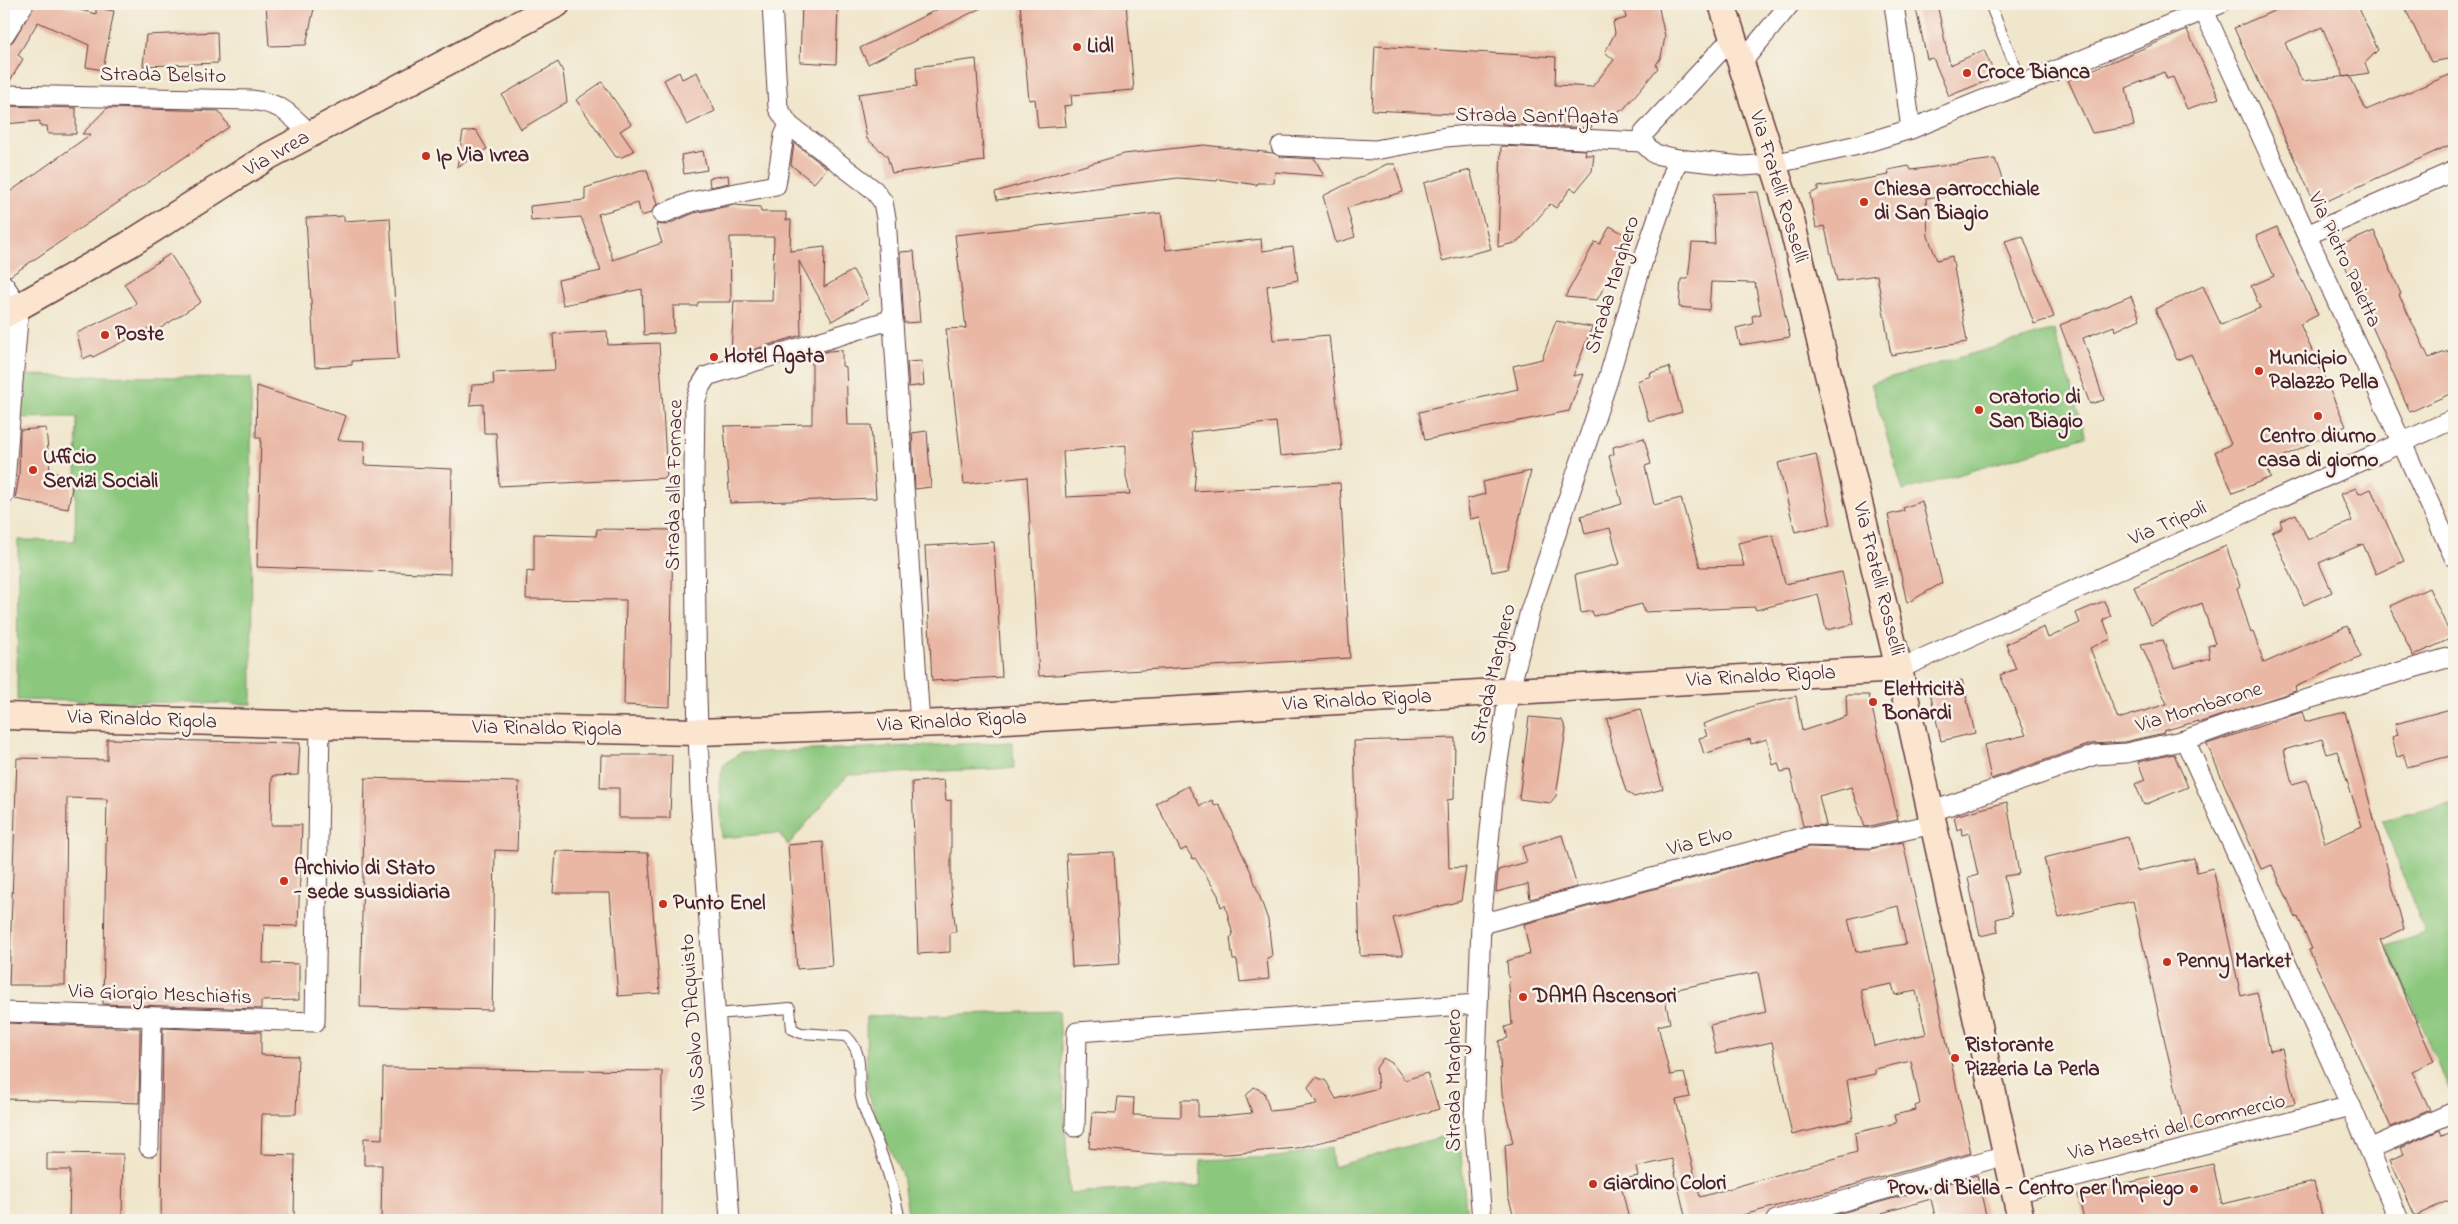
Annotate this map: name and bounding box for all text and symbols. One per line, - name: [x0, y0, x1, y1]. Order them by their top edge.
- place label: Lidl: [1087, 32, 1114, 62]
- marker: Lidl: [1071, 41, 1083, 53]
- place label: Croce Bianca: [1977, 58, 2090, 88]
- street label: Strada Belsito: [100, 60, 226, 92]
- marker: Croce Bianca: [1961, 67, 1973, 79]
- street label: Strada Sant'Agata: [1455, 101, 1619, 135]
- street label: Via Fratelli Rosselli: [1740, 106, 1815, 267]
- street label: Via Ivrea: [238, 123, 316, 185]
- place label: Ip Via Ivrea: [436, 141, 529, 171]
- marker: Ip Via Ivrea: [420, 150, 432, 162]
- place label: Chiesa parrocchiale di San Biagio: [1874, 175, 2040, 231]
- street label: Via Pietro Paietta: [2299, 187, 2388, 332]
- marker: Chiesa parrocchiale di San Biagio: [1858, 196, 1870, 208]
- street label: Strada Marghero: [1578, 212, 1650, 358]
- place label: Poste: [115, 320, 165, 350]
- marker: Poste: [99, 329, 111, 341]
- place label: Hotel Agata: [724, 342, 825, 374]
- place label: Municipio Palazzo Pella: [2269, 344, 2379, 398]
- marker: Hotel Agata: [708, 351, 720, 363]
- marker: Municipio Palazzo Pella: [2253, 365, 2265, 377]
- place label: Oratorio di San Biagio: [1989, 383, 2083, 439]
- street label: Strada alla Fornace: [659, 398, 692, 571]
- marker: Oratorio di San Biagio: [1973, 404, 1985, 416]
- marker: Centro diurno casa di giorno: [2312, 410, 2324, 422]
- place label: Centro diurno casa di giorno: [2258, 422, 2378, 478]
- place label: Ufficio Servizi Sociali: [43, 443, 158, 497]
- marker: Ufficio Servizi Sociali: [27, 464, 39, 476]
- street label: Via Tripoli: [2123, 493, 2212, 555]
- street label: Via Fratelli Rosselli: [1844, 498, 1912, 659]
- street label: Strada Marghero: [1463, 601, 1527, 747]
- street label: Via Rinaldo Rigola: [1684, 658, 1837, 698]
- street label: Via Mombarone: [2131, 674, 2267, 742]
- place label: Elettricità Bonardi: [1882, 675, 1964, 729]
- street label: Via Rinaldo Rigola: [1280, 682, 1433, 722]
- marker: Elettricità Bonardi: [1867, 696, 1879, 708]
- street label: Via Rinaldo Rigola: [66, 702, 217, 740]
- street label: Via Rinaldo Rigola: [875, 703, 1028, 743]
- street label: Via Rinaldo Rigola: [471, 713, 622, 747]
- street label: Via Elvo: [1663, 819, 1736, 865]
- place label: Archivio di Stato - sede sussidiaria: [293, 854, 450, 908]
- marker: Archivio di Stato - sede sussidiaria: [278, 875, 290, 887]
- place label: Punto Enel: [673, 889, 766, 919]
- marker: Punto Enel: [657, 898, 669, 910]
- street label: Via Salvo D'Acquisto: [673, 933, 715, 1112]
- place label: Penny Market: [2177, 947, 2292, 979]
- marker: Penny Market: [2161, 956, 2173, 968]
- street label: Via Giorgio Meschiatis: [67, 977, 252, 1015]
- place label: DAMA Ascensori: [1532, 982, 1677, 1012]
- marker: DAMA Ascensori: [1517, 991, 1529, 1003]
- street label: Strada Marghero: [1440, 1009, 1472, 1151]
- place label: Ristorante Pizzeria La Perla: [1965, 1031, 2100, 1085]
- marker: Ristorante Pizzeria La Perla: [1949, 1052, 1961, 1064]
- street label: Via Maestri del Commercio: [2064, 1086, 2289, 1170]
- place label: Giardino Colori: [1603, 1169, 1727, 1199]
- place label: Prov. di Biella - Centro per l'Impiego: [1888, 1174, 2184, 1206]
- marker: Giardino Colori: [1587, 1178, 1599, 1190]
- marker: Prov. di Biella - Centro per l'Impiego: [2188, 1183, 2200, 1195]

